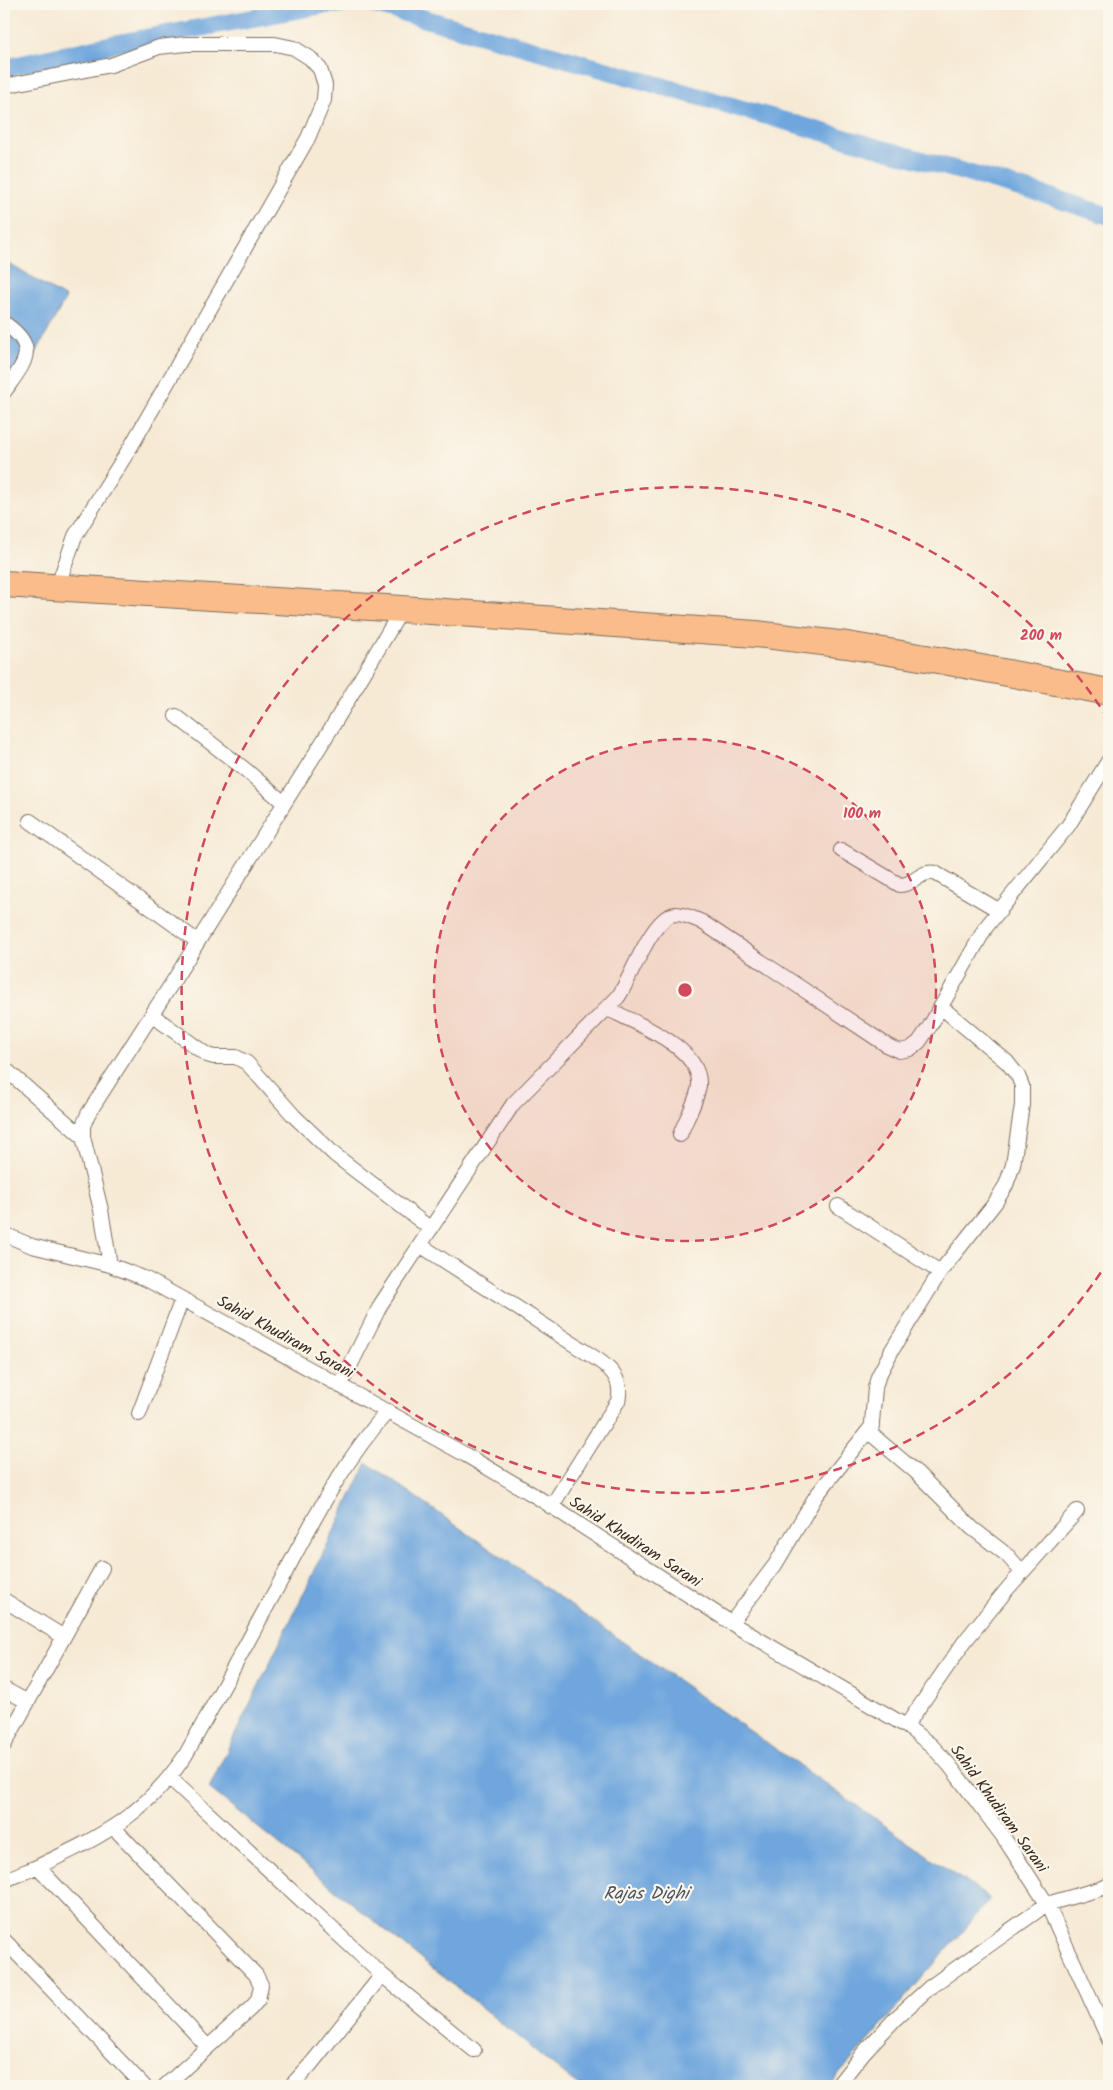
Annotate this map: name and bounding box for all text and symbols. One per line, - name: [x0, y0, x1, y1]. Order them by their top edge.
- text: 200 m: [1020, 624, 1062, 648]
- text: 100 m: [843, 802, 881, 826]
- centre of rings: [676, 981, 694, 999]
- street label: Sahid Khudiram Sarani: [212, 1289, 359, 1386]
- street label: Sahid Khudiram Sarani: [564, 1490, 707, 1595]
- street label: Sahid Khudiram Sarani: [944, 1739, 1055, 1879]
- water label: Rajas Dighi: [603, 1880, 692, 1909]

